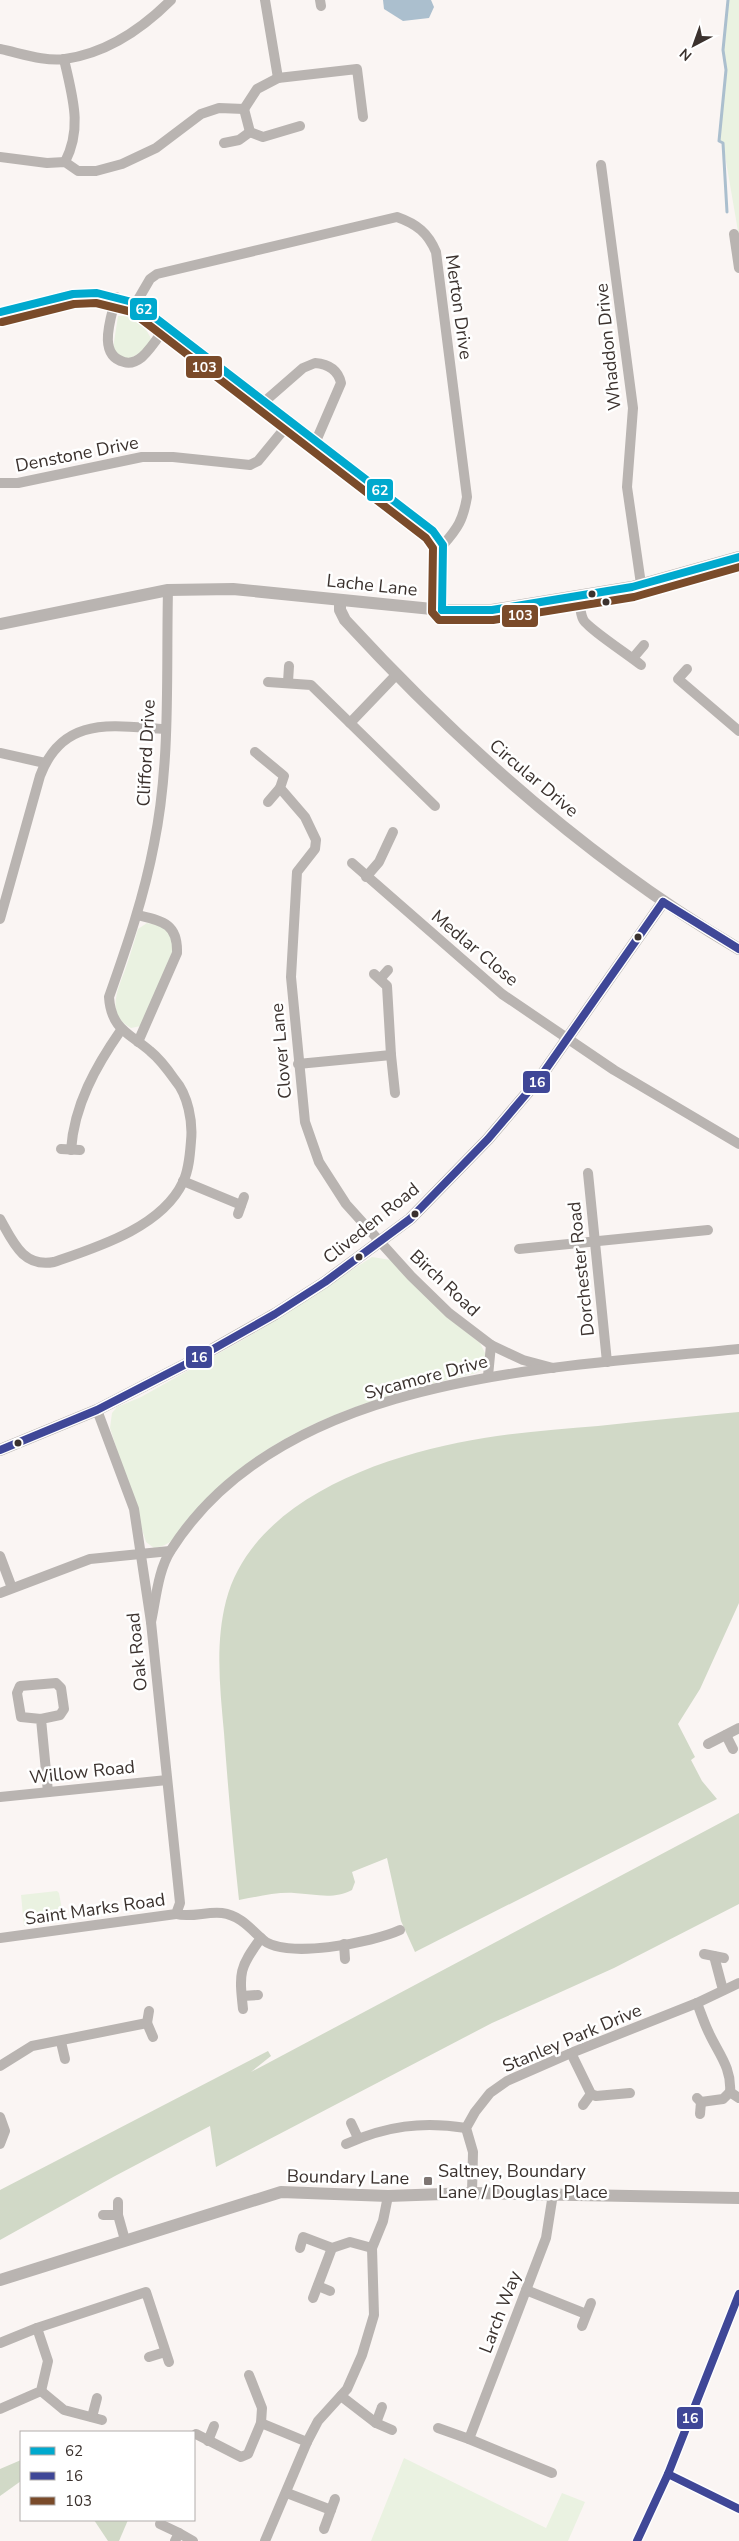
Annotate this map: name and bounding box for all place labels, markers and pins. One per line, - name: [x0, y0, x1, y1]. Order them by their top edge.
- unlabelled marker: [587, 589, 597, 599]
- unlabelled marker: [601, 597, 611, 607]
- unlabelled marker: [633, 932, 643, 942]
- unlabelled marker: [410, 1209, 420, 1219]
- unlabelled marker: [354, 1252, 364, 1262]
- unlabelled marker: [13, 1438, 23, 1448]
- place label: Saltney, Boundary Lane / Douglas Place: [438, 2159, 608, 2204]
- marker: Saltney, Boundary Lane / Douglas Place: [422, 2175, 434, 2187]

